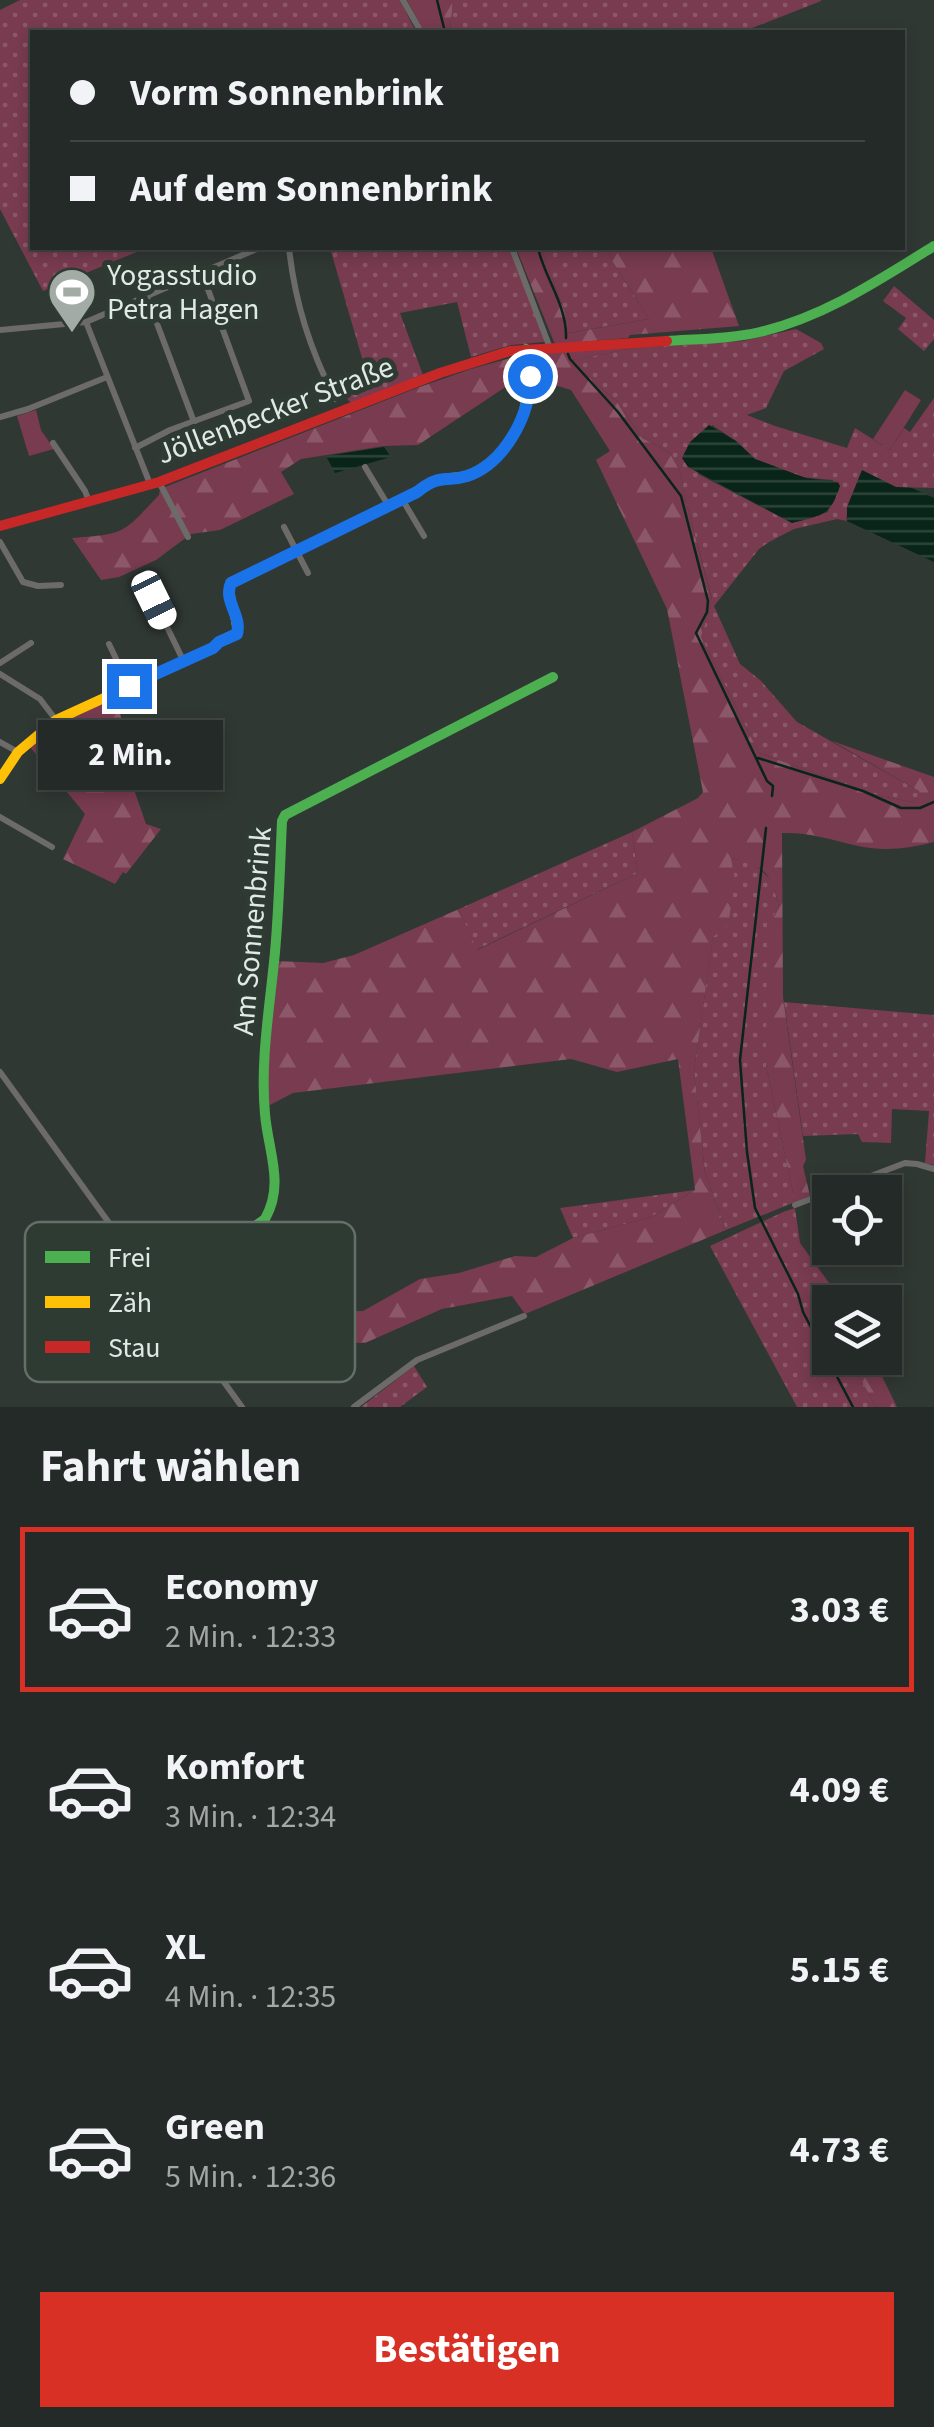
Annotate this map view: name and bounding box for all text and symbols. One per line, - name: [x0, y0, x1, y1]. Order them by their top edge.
- text: Vorm Sonnenbrink: [130, 66, 444, 120]
- text: Auf dem Sonnenbrink: [130, 162, 493, 216]
- place label: Yogasstudio Petra Hagen: [106, 254, 260, 331]
- sports icon: Yogasstudio Petra Hagen: [46, 266, 98, 334]
- street label: Jöllenbecker Straße: [151, 346, 400, 475]
- route start: [508, 354, 553, 399]
- car: [127, 566, 181, 634]
- route end: [107, 664, 152, 709]
- callout: 2 Min.: [36, 721, 222, 791]
- text: 2 Min.: [88, 732, 173, 778]
- street label: Am Sonnenbrink: [222, 825, 283, 1037]
- map controls: [812, 1175, 902, 1375]
- button: locate: [812, 1175, 902, 1265]
- legend: [25, 1222, 355, 1382]
- text: Frei: [108, 1238, 151, 1278]
- text: Zäh: [108, 1283, 152, 1323]
- button: layers: [812, 1285, 902, 1375]
- text: Stau: [108, 1328, 161, 1368]
- text: Fahrt wählen: [40, 1435, 301, 1499]
- text: Economy: [165, 1560, 318, 1614]
- icon: car: [45, 1565, 135, 1655]
- text: 3.03 €: [790, 1583, 889, 1637]
- text: 2 Min. · 12:33: [165, 1614, 336, 1660]
- text: Komfort: [165, 1740, 305, 1794]
- icon: car: [45, 1745, 135, 1835]
- text: 4.09 €: [790, 1763, 889, 1817]
- text: 3 Min. · 12:34: [165, 1794, 336, 1840]
- text: XL: [165, 1920, 206, 1974]
- icon: car: [45, 1925, 135, 2015]
- text: 5.15 €: [790, 1943, 889, 1997]
- text: 4 Min. · 12:35: [165, 1974, 336, 2020]
- text: Green: [165, 2100, 265, 2154]
- icon: car: [45, 2105, 135, 2195]
- text: 4.73 €: [790, 2123, 889, 2177]
- text: 5 Min. · 12:36: [165, 2154, 336, 2200]
- button: Bestätigen: [40, 2292, 894, 2407]

